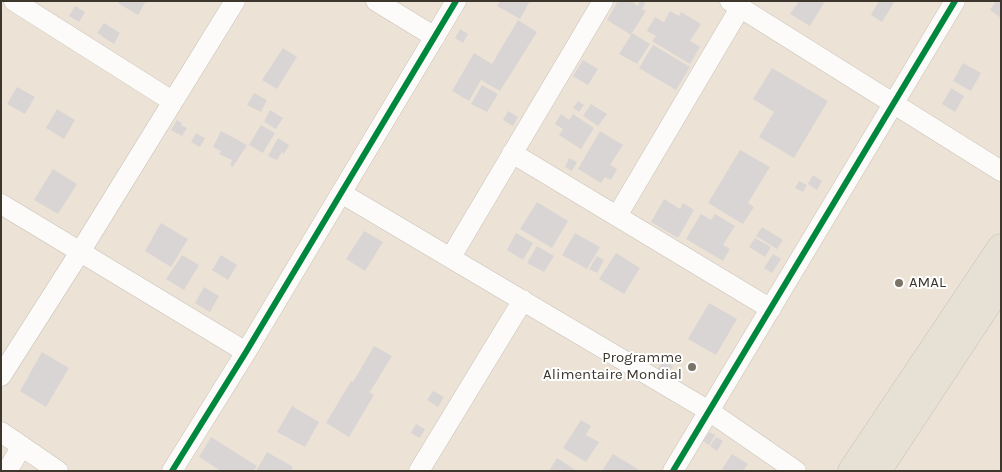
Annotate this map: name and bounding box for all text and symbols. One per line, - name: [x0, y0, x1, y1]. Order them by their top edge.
- place label: AMAL: [909, 274, 946, 292]
- marker: AMAL: [893, 277, 905, 289]
- place label: Programme Alimentaire Mondial: [543, 349, 682, 384]
- marker: Programme Alimentaire Mondial: [686, 361, 698, 373]

